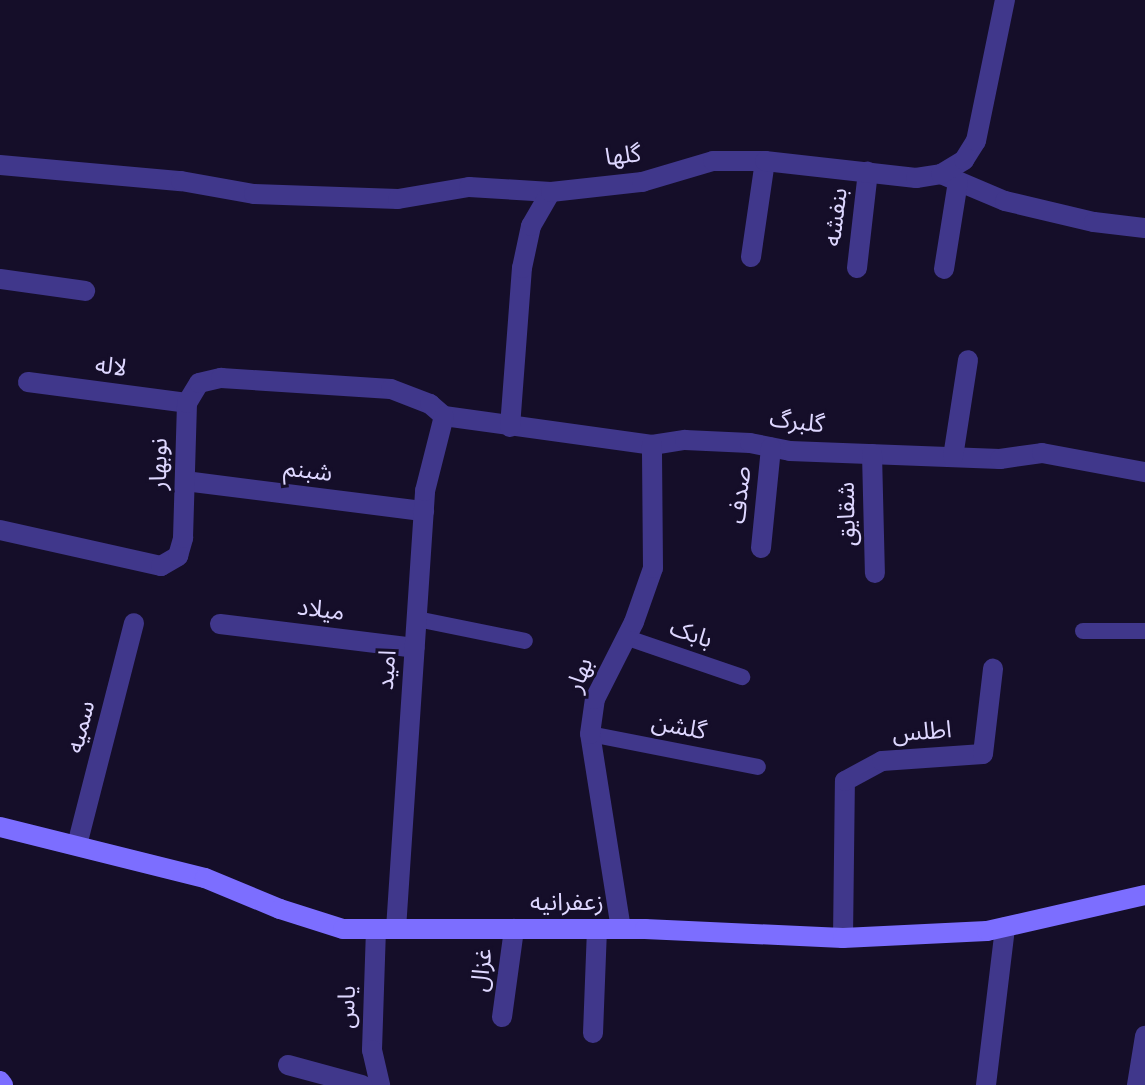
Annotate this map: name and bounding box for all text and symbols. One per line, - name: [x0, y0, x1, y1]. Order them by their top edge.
- street label: گلها: [603, 139, 643, 173]
- street label: بنفشه: [818, 186, 854, 248]
- street label: لاله: [93, 351, 129, 383]
- street label: گلبرگ: [768, 404, 826, 440]
- street label: نوبهار: [144, 438, 174, 490]
- street label: شبنم: [282, 454, 334, 488]
- street label: صدف: [723, 465, 757, 525]
- street label: شقایق: [832, 482, 862, 546]
- street label: میلاد: [296, 593, 346, 627]
- street label: بابک: [666, 613, 716, 655]
- street label: امید: [371, 649, 403, 691]
- street label: بهار: [560, 654, 600, 696]
- street label: سمیه: [61, 698, 101, 756]
- street label: گلشن: [649, 708, 709, 746]
- street label: اطلس: [891, 716, 953, 748]
- street label: زعفرانیه: [530, 889, 604, 917]
- street label: غزال: [465, 947, 499, 993]
- street label: یاس: [332, 985, 362, 1029]

